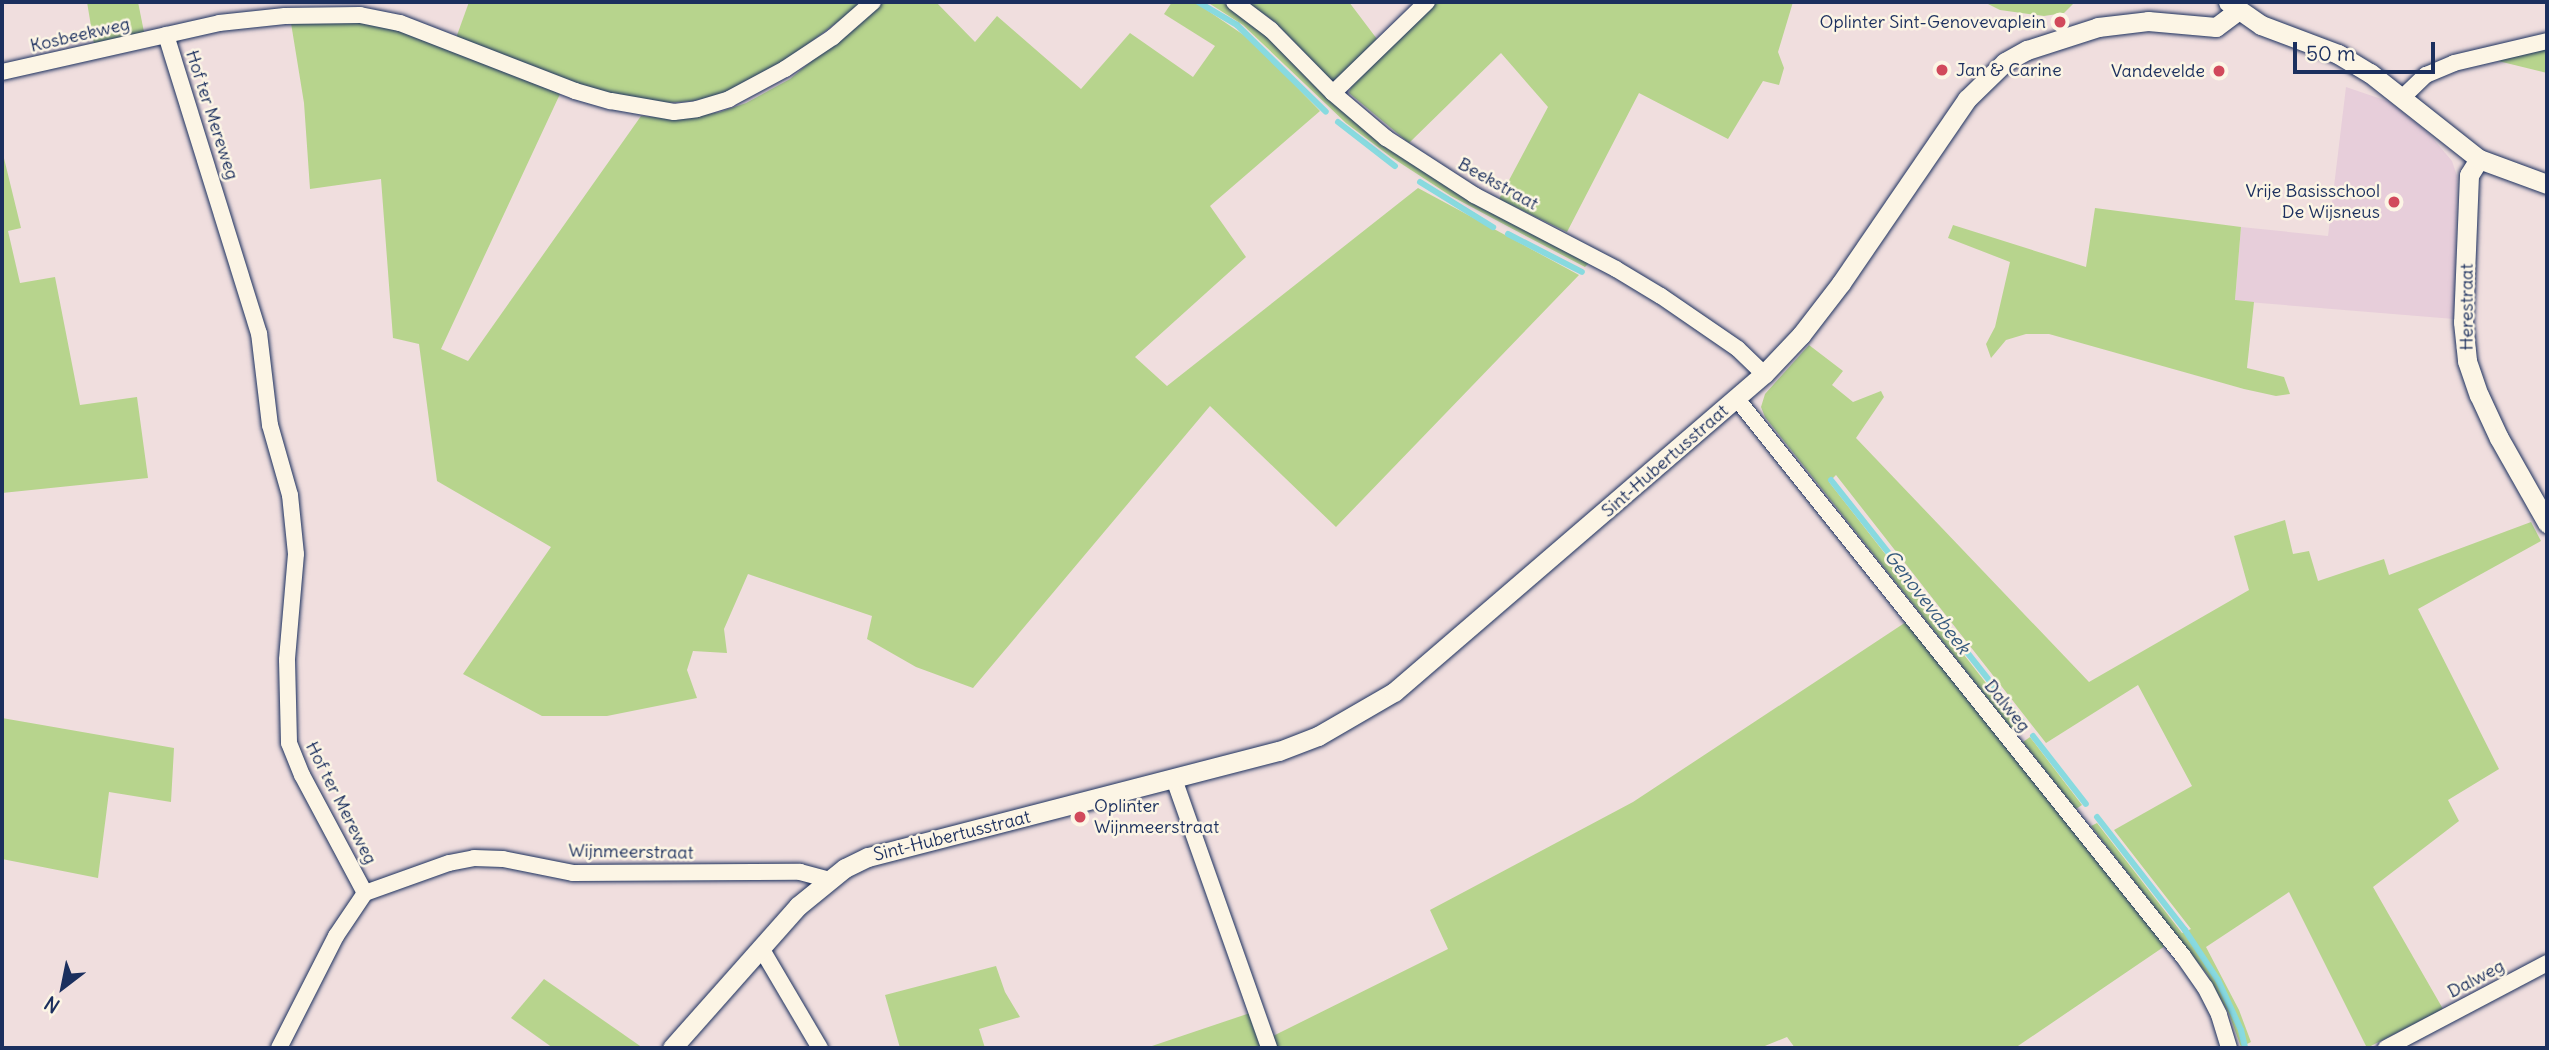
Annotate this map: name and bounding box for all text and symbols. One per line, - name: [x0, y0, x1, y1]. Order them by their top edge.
- place label: Oplinter Sint-Genovevaplein: [1820, 11, 2046, 33]
- street label: Kosbeekweg: [28, 13, 132, 57]
- marker: Oplinter Sint-Genovevaplein: [2052, 14, 2068, 30]
- scale bar: [2297, 28, 2439, 72]
- text: 50 m: [2306, 40, 2355, 67]
- street label: Hof ter Mereweg: [181, 48, 243, 182]
- place label: Jan & Carine: [1956, 59, 2062, 81]
- place label: Vandevelde: [2111, 60, 2205, 82]
- marker: Jan & Carine: [1934, 62, 1950, 78]
- marker: Vandevelde: [2211, 63, 2227, 79]
- street label: Beekstraat: [1454, 153, 1542, 215]
- place label: Vrije Basisschool De Wijsneus: [2245, 181, 2380, 224]
- marker: Vrije Basisschool De Wijsneus: [2386, 194, 2402, 210]
- street label: Herestraat: [2456, 264, 2478, 350]
- street label: Sint-Hubertusstraat: [1597, 400, 1733, 522]
- water label: Genovevabeek: [1879, 545, 1975, 659]
- street label: Dalweg: [1979, 676, 2035, 736]
- street label: Hof ter Mereweg: [301, 738, 381, 868]
- place label: Oplinter Wijnmeerstraat: [1094, 796, 1219, 838]
- street label: Sint-Hubertusstraat: [871, 806, 1033, 866]
- marker: Oplinter Wijnmeerstraat: [1072, 809, 1088, 825]
- street label: Wijnmeerstraat: [568, 840, 694, 864]
- north arrow: [28, 952, 98, 1022]
- street label: Dalweg: [2444, 955, 2508, 1003]
- text: N: [40, 991, 64, 1018]

